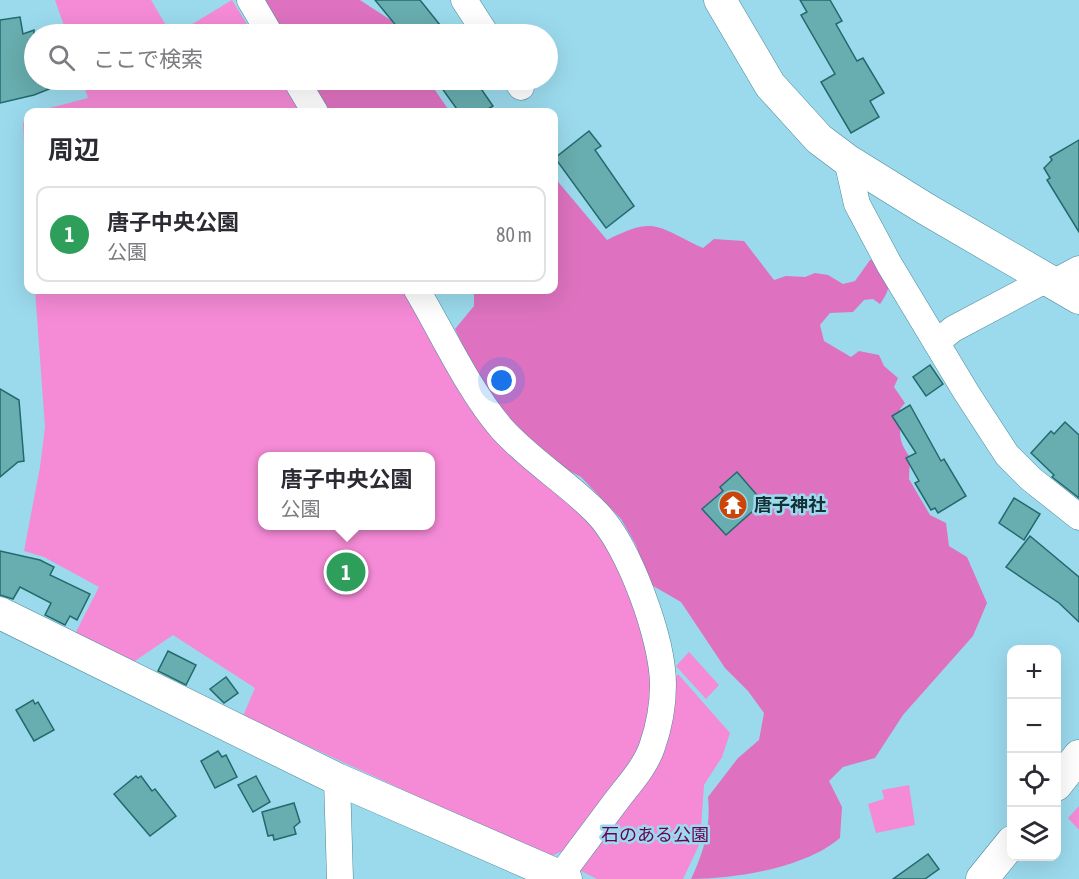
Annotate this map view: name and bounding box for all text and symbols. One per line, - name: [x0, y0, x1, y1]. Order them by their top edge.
- search box: [24, 24, 558, 90]
- icon: search: [45, 41, 78, 74]
- text: ここで検索: [93, 46, 203, 72]
- text: 周辺: [48, 135, 100, 165]
- text: 唐子中央公園: [107, 209, 239, 235]
- text: 1: [65, 223, 74, 246]
- text: 80 m: [496, 223, 532, 246]
- text: 公園: [107, 240, 147, 263]
- your location: [487, 366, 516, 395]
- popup: [258, 452, 435, 530]
- text: 唐子中央公園: [280, 466, 413, 492]
- temple icon: 唐子神社: [717, 489, 749, 521]
- place label: 唐子神社: [754, 494, 826, 515]
- text: 公園: [280, 497, 320, 520]
- pin: 1: [326, 550, 366, 594]
- map controls: [1007, 645, 1061, 861]
- button: +: [1007, 645, 1061, 699]
- button: −: [1007, 699, 1061, 753]
- button: locate: [1007, 753, 1061, 807]
- button: layers: [1007, 807, 1061, 861]
- park label: 石のある公園: [601, 824, 709, 845]

